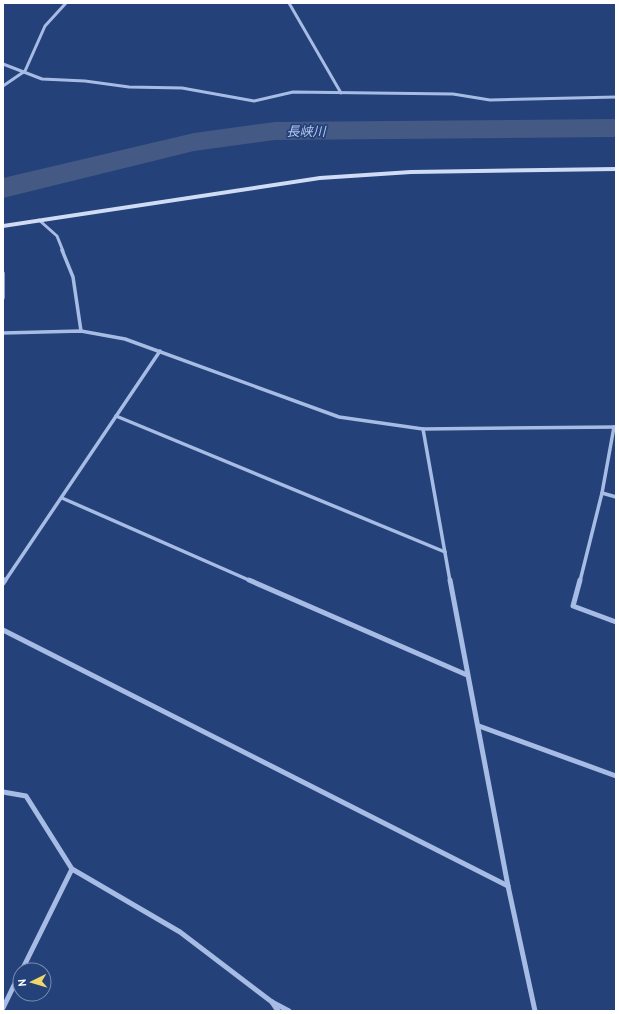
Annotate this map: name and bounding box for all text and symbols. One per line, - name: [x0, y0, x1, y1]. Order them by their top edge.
- water label: 長峡川: [286, 123, 327, 140]
- north arrow: [12, 962, 52, 1002]
- text: N: [15, 979, 29, 987]

